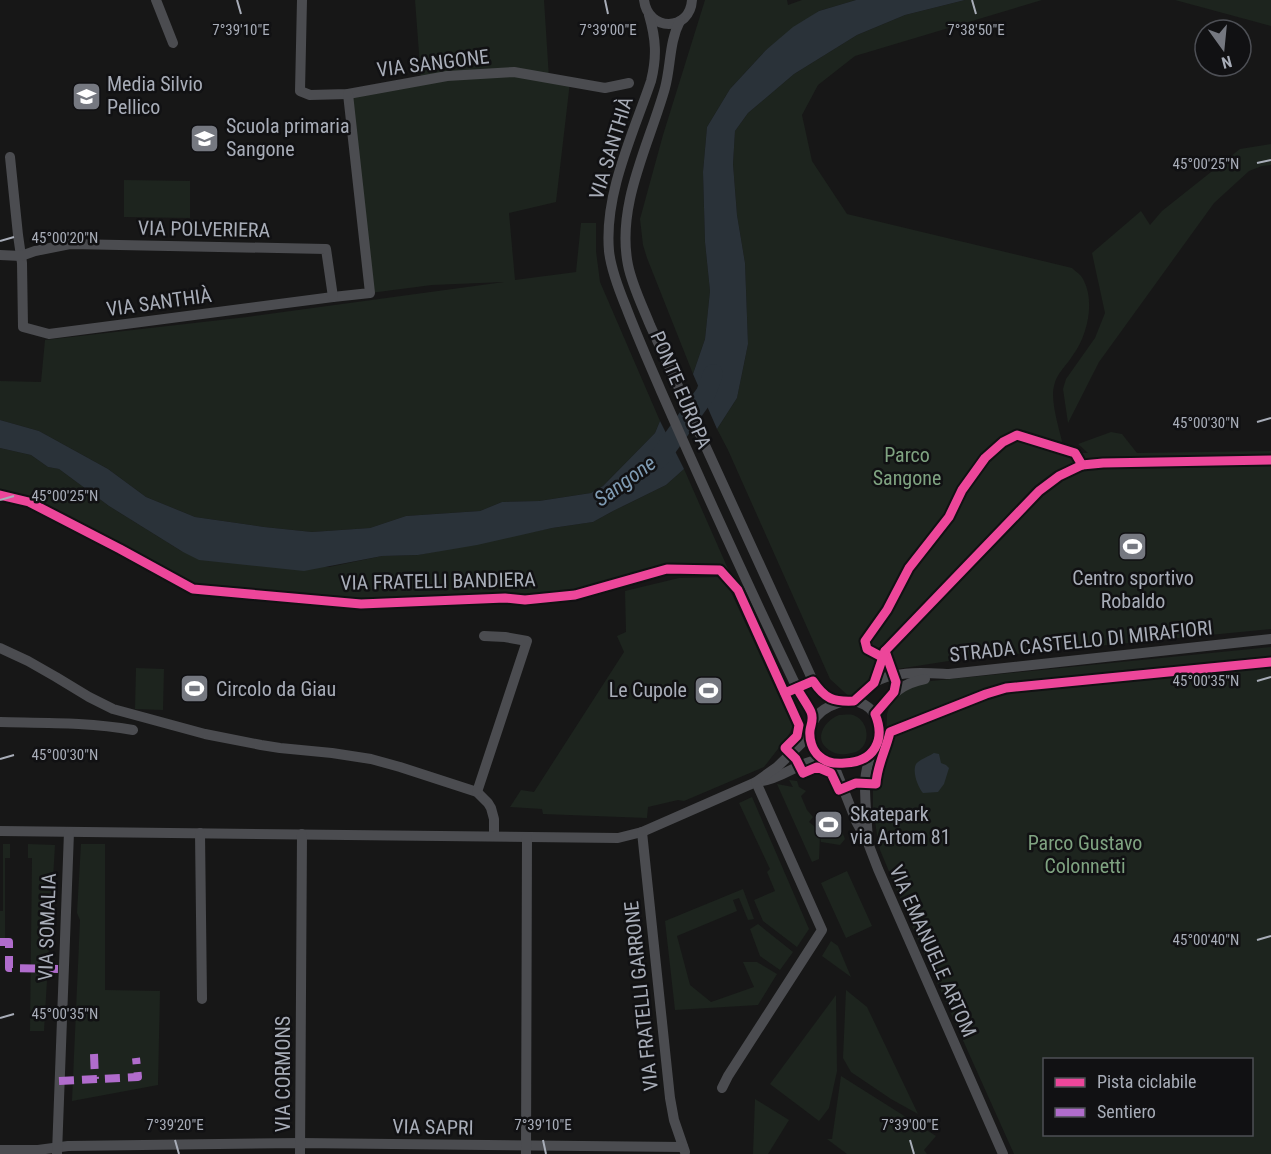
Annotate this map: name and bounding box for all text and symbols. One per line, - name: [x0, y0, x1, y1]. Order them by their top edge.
- north arrow: [1193, 18, 1253, 78]
- text: 7°39'10"E: [212, 21, 270, 39]
- text: 7°39'00"E: [579, 21, 637, 39]
- text: 7°38'50"E: [947, 21, 1005, 39]
- street label: VIA SANGONE: [375, 44, 491, 82]
- text: N: [1220, 52, 1234, 72]
- place label: Media Silvio Pellico: [107, 72, 203, 119]
- school or university icon: Media Silvio Pellico: [70, 80, 102, 112]
- street label: VIA SANTHIÀ: [584, 93, 638, 202]
- place label: Scuola primaria Sangone: [226, 114, 350, 161]
- school or university icon: Scuola primaria Sangone: [189, 122, 221, 154]
- text: 45°00'25"N: [1173, 155, 1239, 173]
- street label: VIA POLVERIERA: [138, 216, 271, 242]
- text: 45°00'20"N: [32, 229, 98, 247]
- street label: VIA SANTHIÀ: [105, 283, 214, 321]
- street label: PONTE EUROPA: [645, 328, 717, 453]
- text: 45°00'30"N: [1173, 414, 1239, 432]
- park label: Parco Sangone: [873, 443, 941, 490]
- water label: Sangone: [590, 451, 660, 511]
- text: 45°00'25"N: [32, 487, 98, 505]
- sports icon: Centro sportivo Robaldo: [1117, 531, 1149, 563]
- place label: Centro sportivo Robaldo: [1072, 566, 1194, 613]
- street label: VIA FRATELLI BANDIERA: [340, 567, 536, 595]
- street label: STRADA CASTELLO DI MIRAFIORI: [948, 615, 1214, 667]
- text: 45°00'35"N: [1173, 672, 1239, 690]
- sports icon: Circolo da Giau: [179, 673, 211, 705]
- sports icon: Le Cupole: [692, 674, 724, 706]
- place label: Circolo da Giau: [216, 677, 336, 701]
- place label: Le Cupole: [609, 678, 687, 702]
- text: 45°00'30"N: [32, 746, 98, 764]
- place label: Skatepark via Artom 81: [850, 802, 951, 849]
- sports icon: Skatepark via Artom 81: [813, 809, 845, 841]
- park label: Parco Gustavo Colonnetti: [1028, 831, 1142, 878]
- street label: VIA EMANUELE ARTOM: [884, 861, 982, 1041]
- street label: VIA SOMALIA: [33, 872, 61, 981]
- street label: VIA FRATELLI GARRONE: [619, 900, 663, 1092]
- text: 45°00'40"N: [1173, 931, 1239, 949]
- text: 45°00'35"N: [32, 1005, 98, 1023]
- street label: VIA CORMONS: [271, 1016, 295, 1132]
- legend: [1043, 1058, 1253, 1136]
- text: Pista ciclabile: [1097, 1071, 1196, 1092]
- text: Sentiero: [1097, 1101, 1156, 1122]
- street label: VIA SAPRI: [392, 1114, 474, 1140]
- text: 7°39'20"E: [146, 1116, 204, 1134]
- text: 7°39'10"E: [514, 1116, 572, 1134]
- text: 7°39'00"E: [881, 1116, 939, 1134]

